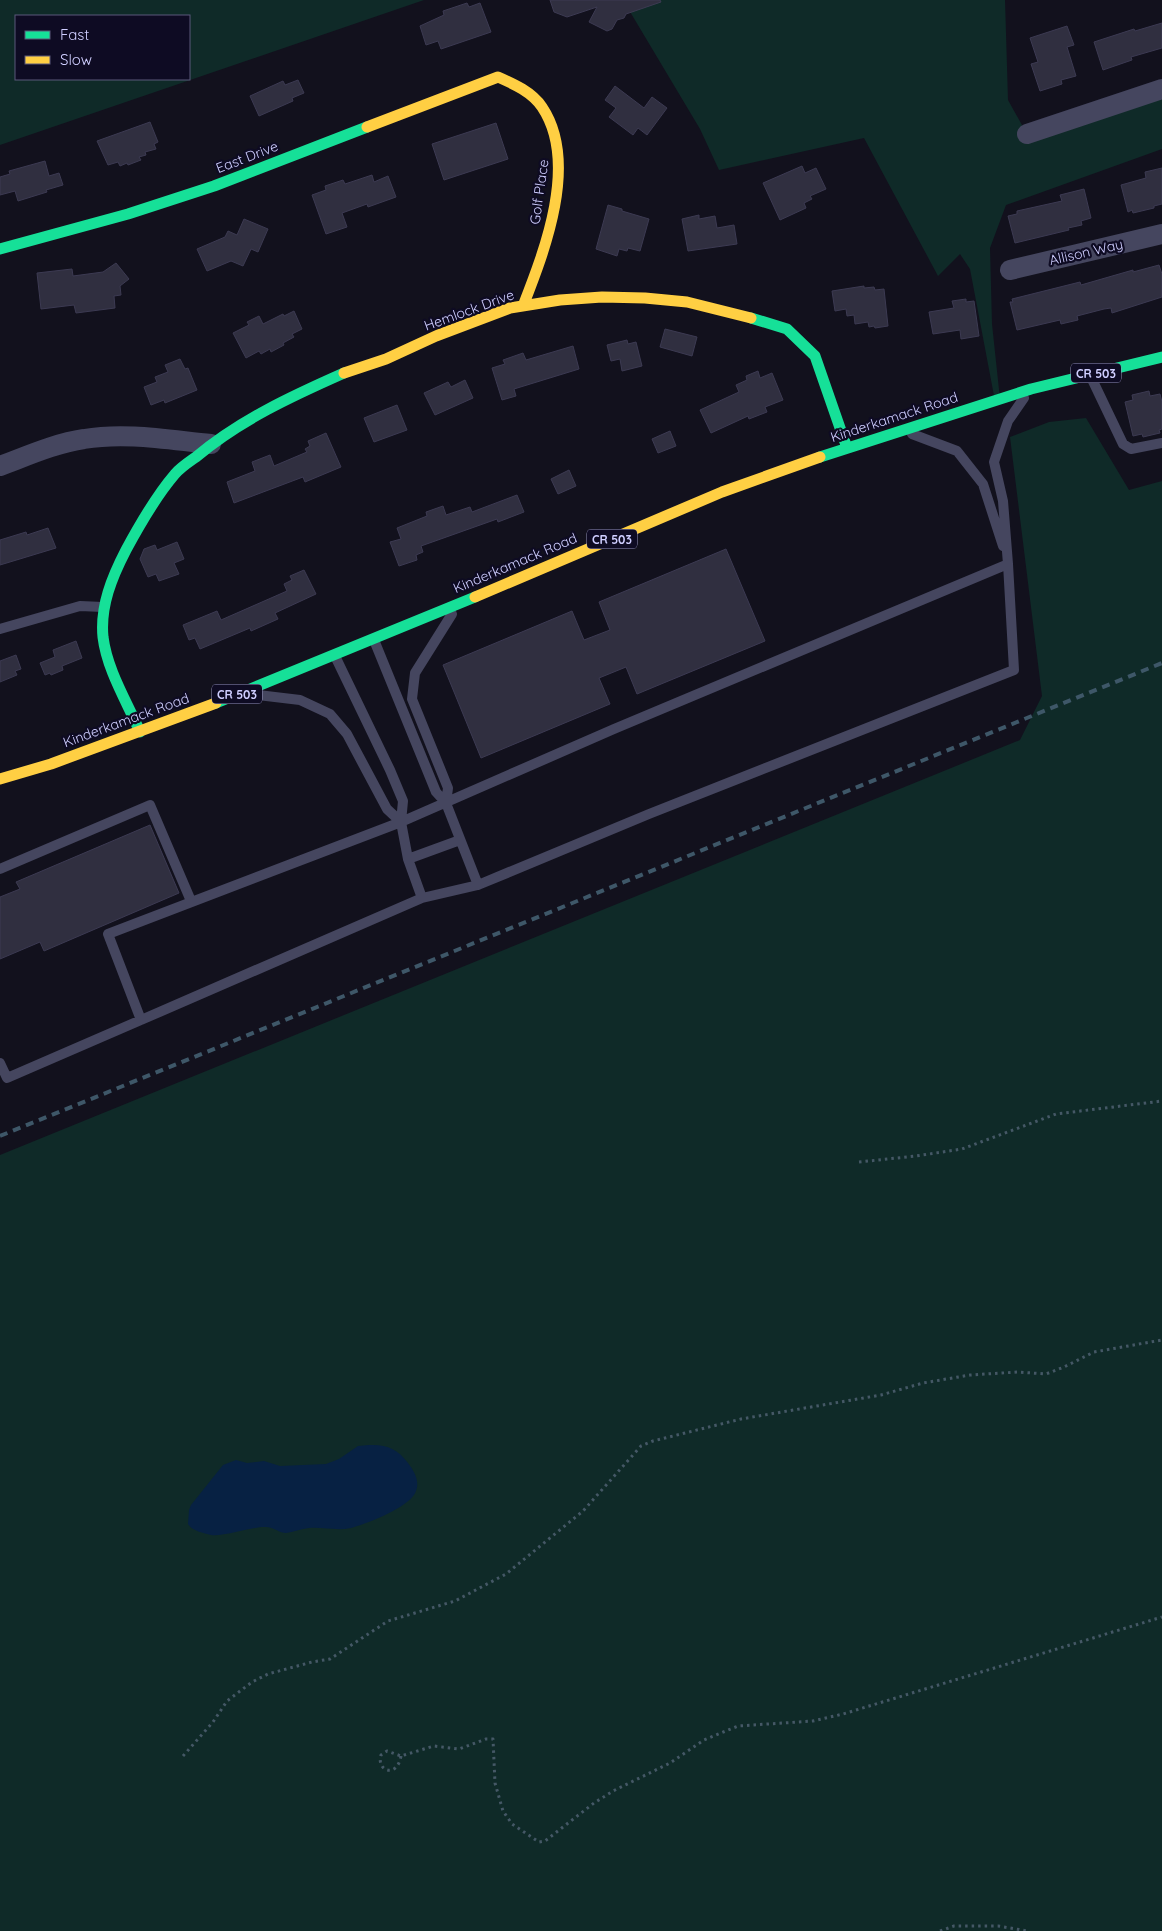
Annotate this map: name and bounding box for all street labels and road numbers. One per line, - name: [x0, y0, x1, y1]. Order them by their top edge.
- street label: East Drive: [213, 137, 281, 177]
- street label: Golf Place: [526, 158, 552, 226]
- street label: Allison Way: [1047, 235, 1125, 269]
- street label: Hemlock Drive: [421, 285, 517, 335]
- road number: CR 503: [1071, 363, 1121, 382]
- street label: Kinderkamack Road: [828, 388, 960, 446]
- street label: Kinderkamack Road: [450, 529, 580, 597]
- road number: CR 503: [587, 530, 637, 548]
- road number: CR 503: [212, 684, 262, 704]
- street label: Kinderkamack Road: [61, 689, 191, 751]

